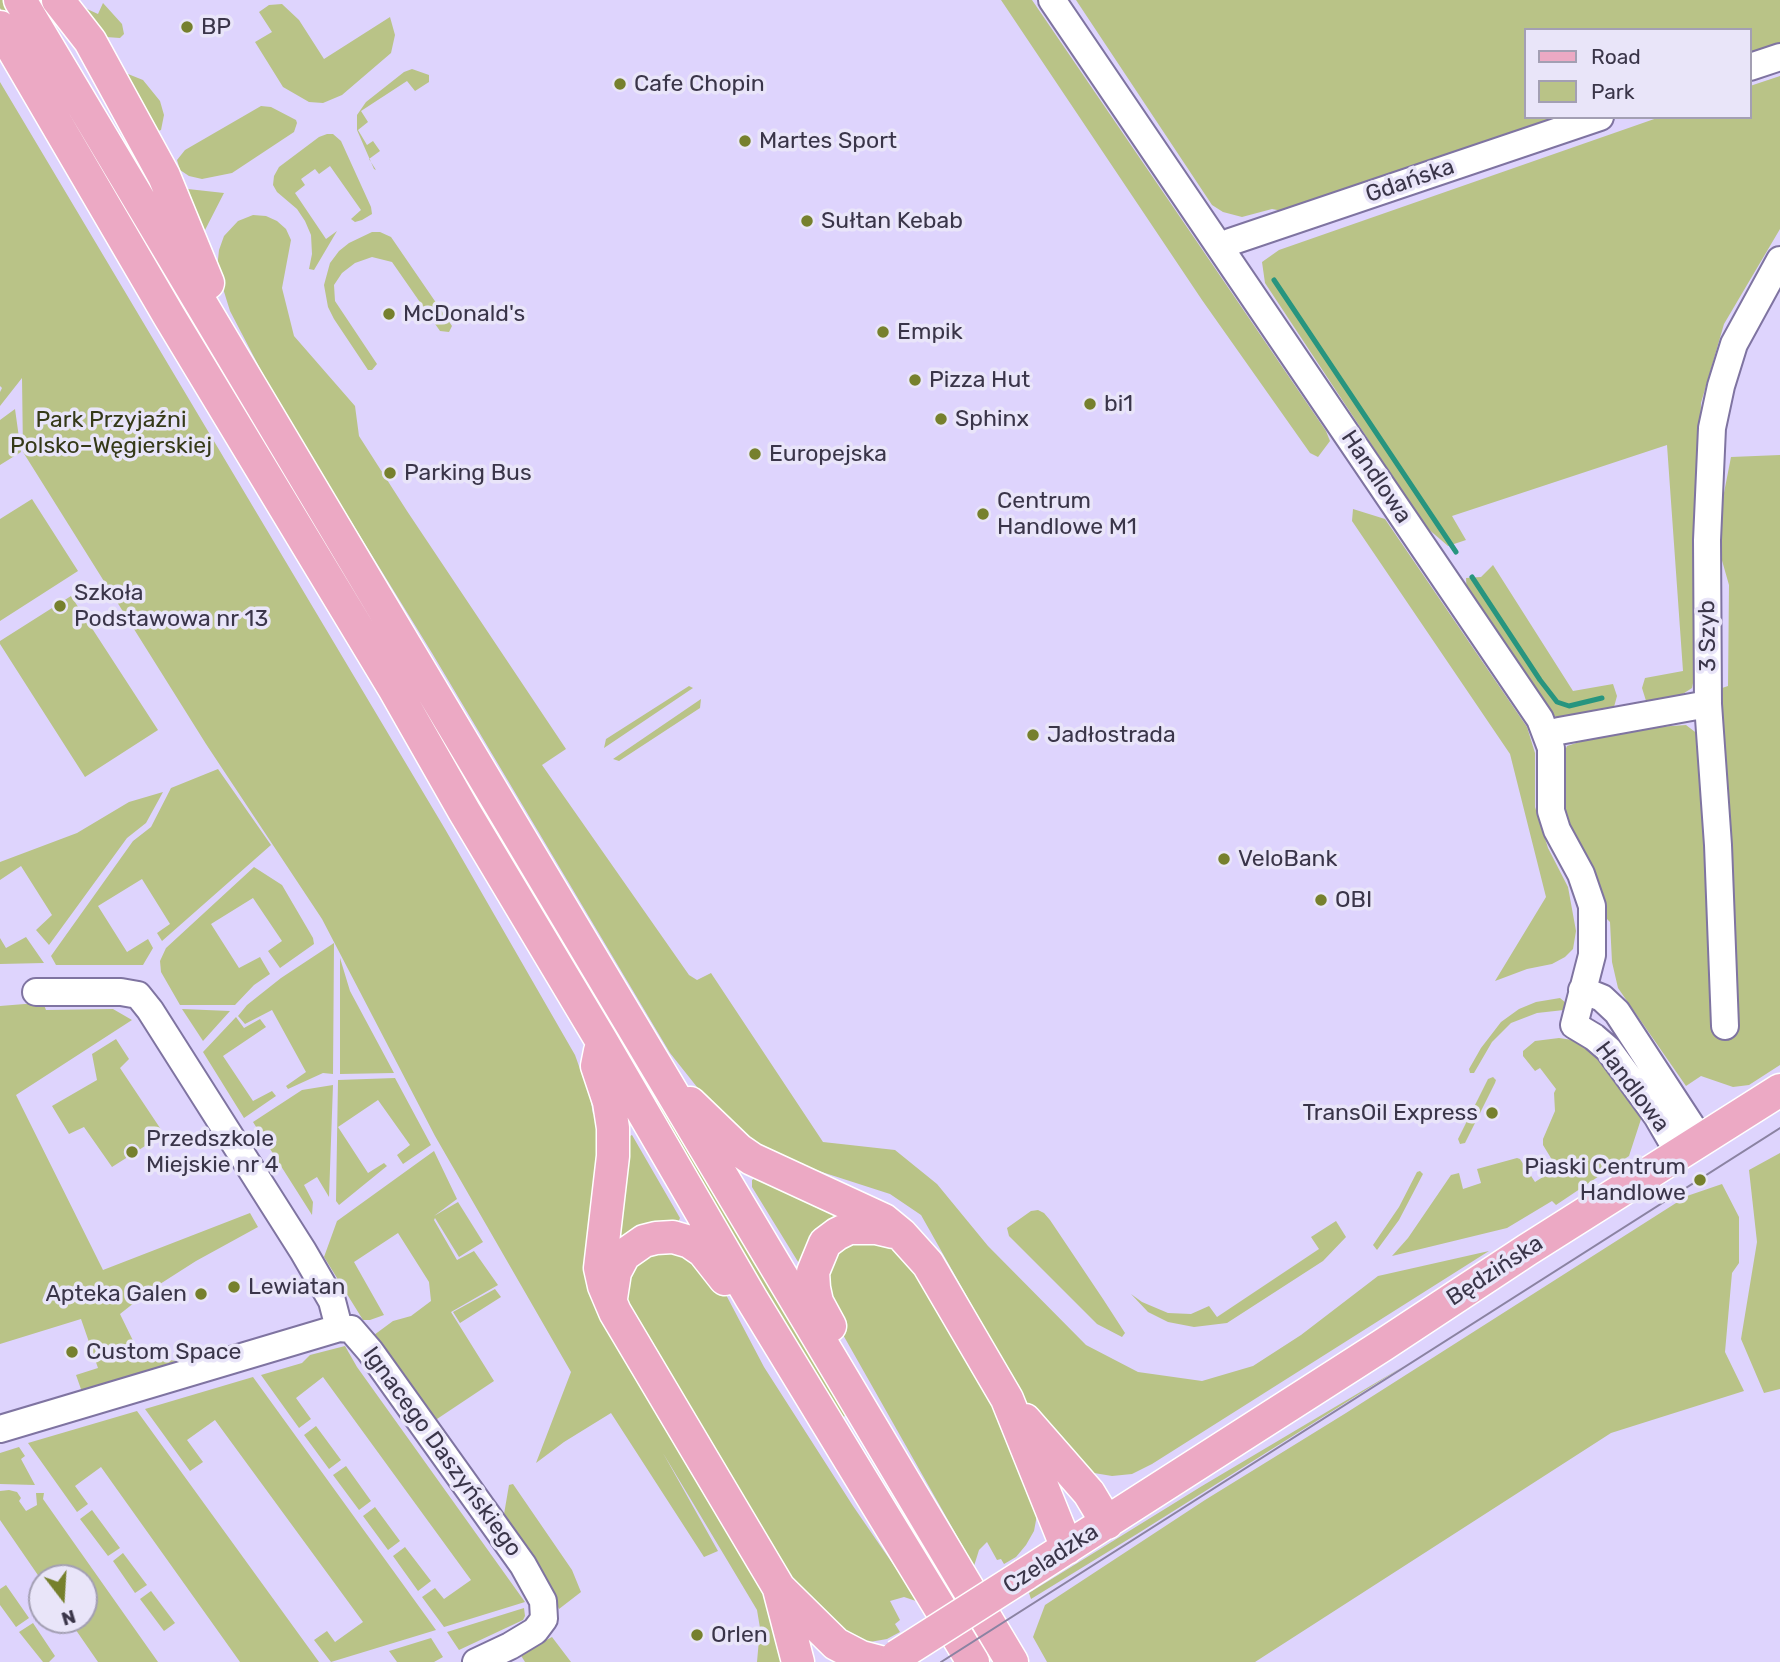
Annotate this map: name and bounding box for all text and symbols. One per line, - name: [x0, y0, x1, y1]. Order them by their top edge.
- place label: BP: [201, 13, 231, 41]
- marker: BP: [179, 19, 195, 35]
- legend: [1524, 28, 1752, 119]
- text: Road: [1591, 44, 1641, 69]
- place label: Cafe Chopin: [634, 70, 765, 98]
- marker: Cafe Chopin: [612, 76, 628, 92]
- text: Park: [1591, 79, 1635, 104]
- place label: Martes Sport: [759, 127, 897, 155]
- marker: Martes Sport: [737, 133, 753, 149]
- street label: Gdańska: [1362, 153, 1458, 209]
- place label: Sułtan Kebab: [821, 207, 963, 235]
- marker: Sułtan Kebab: [799, 213, 815, 229]
- place label: McDonald's: [403, 300, 525, 328]
- marker: McDonald's: [381, 306, 397, 322]
- place label: Empik: [897, 318, 963, 346]
- marker: Empik: [875, 324, 891, 340]
- place label: Pizza Hut: [929, 366, 1030, 394]
- marker: Pizza Hut: [907, 372, 923, 388]
- place label: bi1: [1104, 390, 1133, 418]
- marker: bi1: [1082, 396, 1098, 412]
- place label: Sphinx: [955, 405, 1029, 433]
- park label: Park Przyjaźni Polsko–Węgierskiej: [10, 406, 212, 460]
- marker: Sphinx: [933, 411, 949, 427]
- street label: Handlowa: [1335, 425, 1417, 529]
- place label: Europejska: [769, 440, 887, 468]
- marker: Europejska: [747, 446, 763, 462]
- place label: Parking Bus: [404, 459, 532, 487]
- marker: Parking Bus: [382, 465, 398, 481]
- place label: Centrum Handlowe M1: [997, 487, 1137, 541]
- marker: Centrum Handlowe M1: [975, 506, 991, 522]
- place label: Szkoła Podstawowa nr 13: [74, 579, 268, 633]
- marker: Szkoła Podstawowa nr 13: [52, 598, 68, 614]
- street label: 3 Szyb: [1694, 600, 1722, 672]
- place label: Jadłostrada: [1047, 721, 1176, 749]
- marker: Jadłostrada: [1025, 727, 1041, 743]
- place label: VeloBank: [1238, 845, 1337, 873]
- marker: VeloBank: [1216, 851, 1232, 867]
- place label: OBI: [1335, 886, 1372, 914]
- marker: OBI: [1313, 892, 1329, 908]
- street label: Handlowa: [1589, 1036, 1675, 1138]
- place label: TransOil Express: [1302, 1099, 1478, 1127]
- marker: TransOil Express: [1484, 1105, 1500, 1121]
- place label: Przedszkole Miejskie nr 4: [146, 1125, 279, 1179]
- marker: Przedszkole Miejskie nr 4: [124, 1144, 140, 1160]
- place label: Piaski Centrum Handlowe: [1524, 1153, 1686, 1207]
- marker: Piaski Centrum Handlowe: [1692, 1172, 1708, 1188]
- street label: Będzińska: [1442, 1230, 1548, 1312]
- place label: Lewiatan: [248, 1273, 345, 1301]
- marker: Lewiatan: [226, 1279, 242, 1295]
- place label: Apteka Galen: [45, 1280, 187, 1308]
- marker: Apteka Galen: [193, 1286, 209, 1302]
- place label: Custom Space: [86, 1338, 241, 1366]
- street label: Ignacego Daszyńskiego: [357, 1342, 527, 1562]
- marker: Custom Space: [64, 1344, 80, 1360]
- street label: Czeladzka: [998, 1518, 1104, 1600]
- north arrow: [28, 1564, 98, 1634]
- text: N: [59, 1605, 79, 1631]
- place label: Orlen: [711, 1621, 768, 1649]
- marker: Orlen: [689, 1627, 705, 1643]

